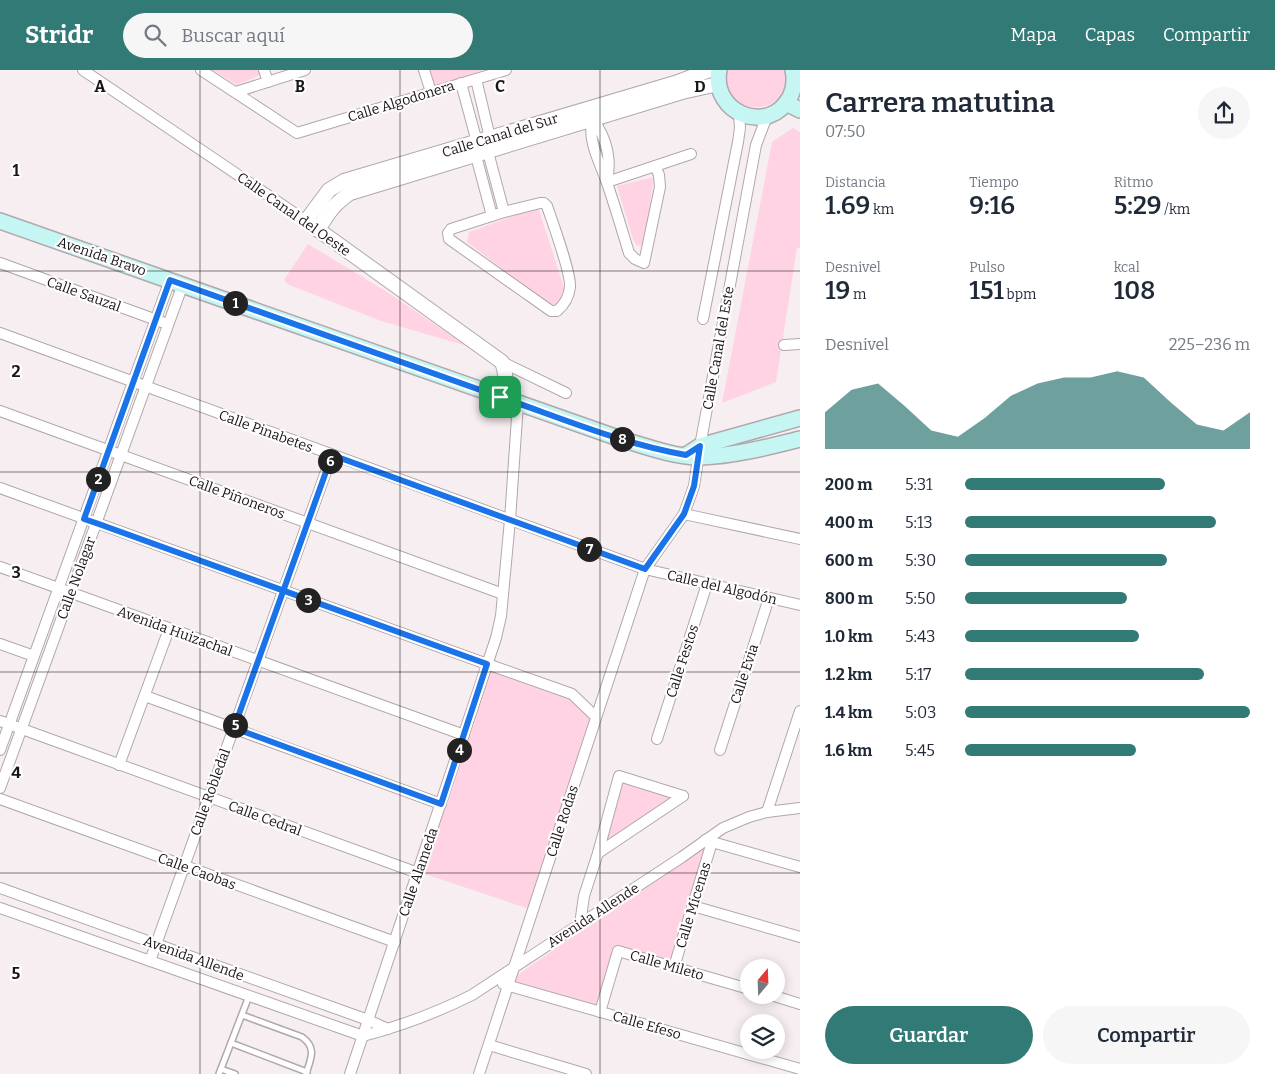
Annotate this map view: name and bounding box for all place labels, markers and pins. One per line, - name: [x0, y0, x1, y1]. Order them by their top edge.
- pin: 1: [222, 290, 248, 316]
- pin: [479, 376, 521, 418]
- pin: 8: [610, 426, 634, 452]
- pin: 6: [318, 448, 342, 474]
- pin: 2: [86, 466, 110, 492]
- pin: 7: [576, 536, 602, 562]
- pin: 3: [296, 588, 320, 612]
- pin: 5: [222, 712, 248, 738]
- pin: 4: [446, 738, 472, 762]

